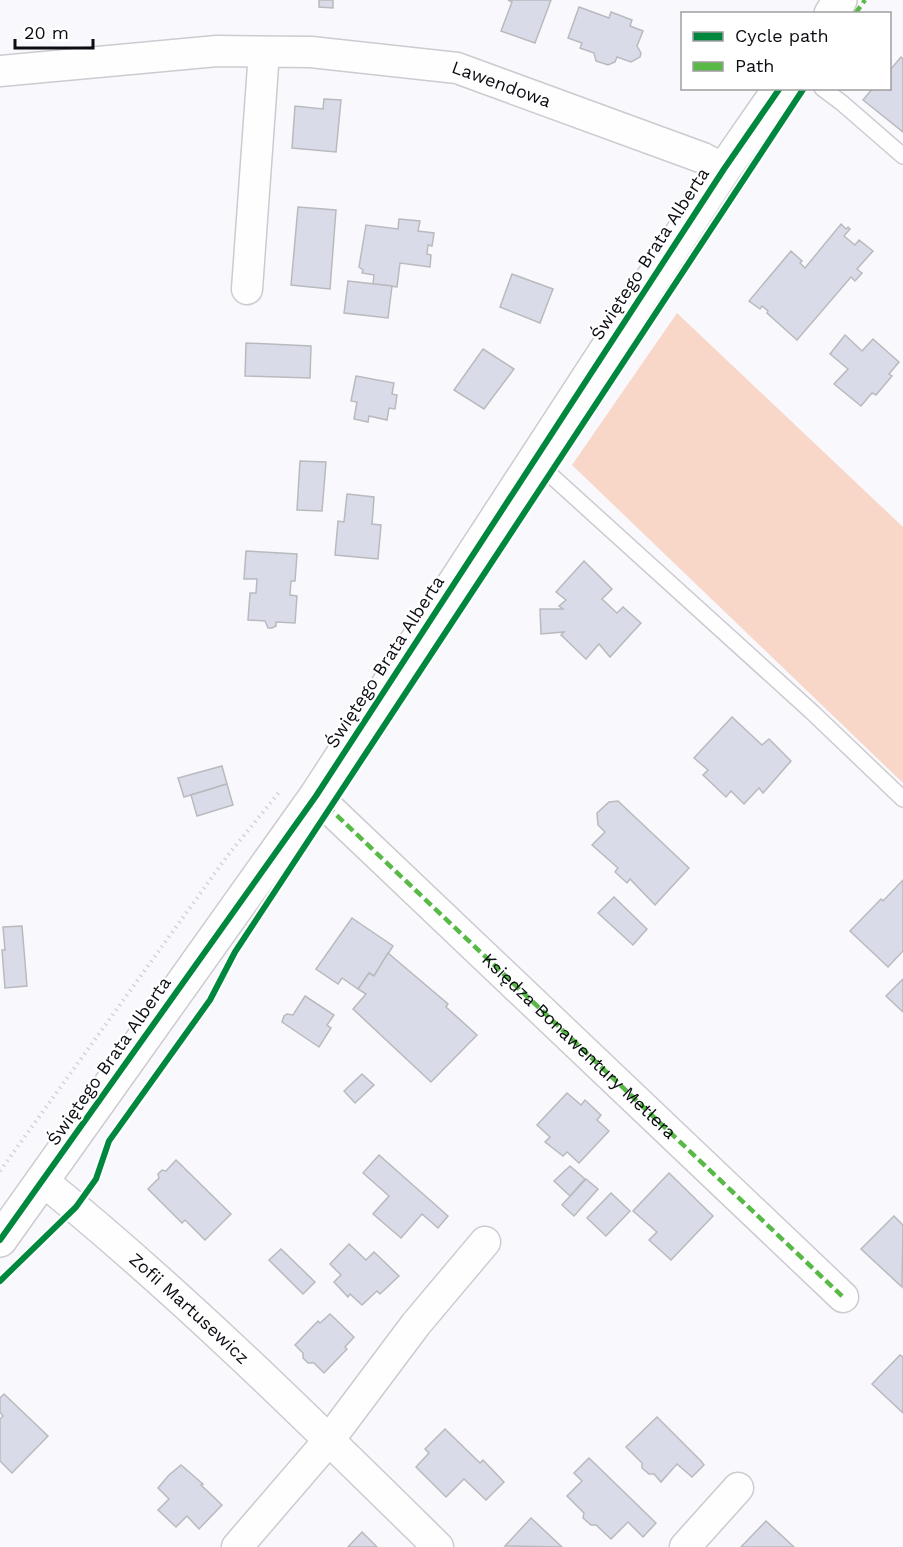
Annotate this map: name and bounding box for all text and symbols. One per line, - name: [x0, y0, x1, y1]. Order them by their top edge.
- scale bar: [15, 12, 93, 50]
- legend: [681, 12, 891, 90]
- text: 20 m: [24, 22, 69, 43]
- text: Cycle path: [735, 25, 829, 46]
- text: Path: [735, 55, 775, 76]
- street label: Lawendowa: [449, 56, 554, 111]
- street label: Świętego Brata Alberta: [586, 164, 713, 344]
- street label: Świętego Brata Alberta: [321, 572, 448, 752]
- street label: Księdza Bonawentury Metlera: [478, 949, 681, 1143]
- street label: Świętego Brata Alberta: [42, 972, 175, 1149]
- street label: Zofii Martusewicz: [125, 1248, 254, 1368]

